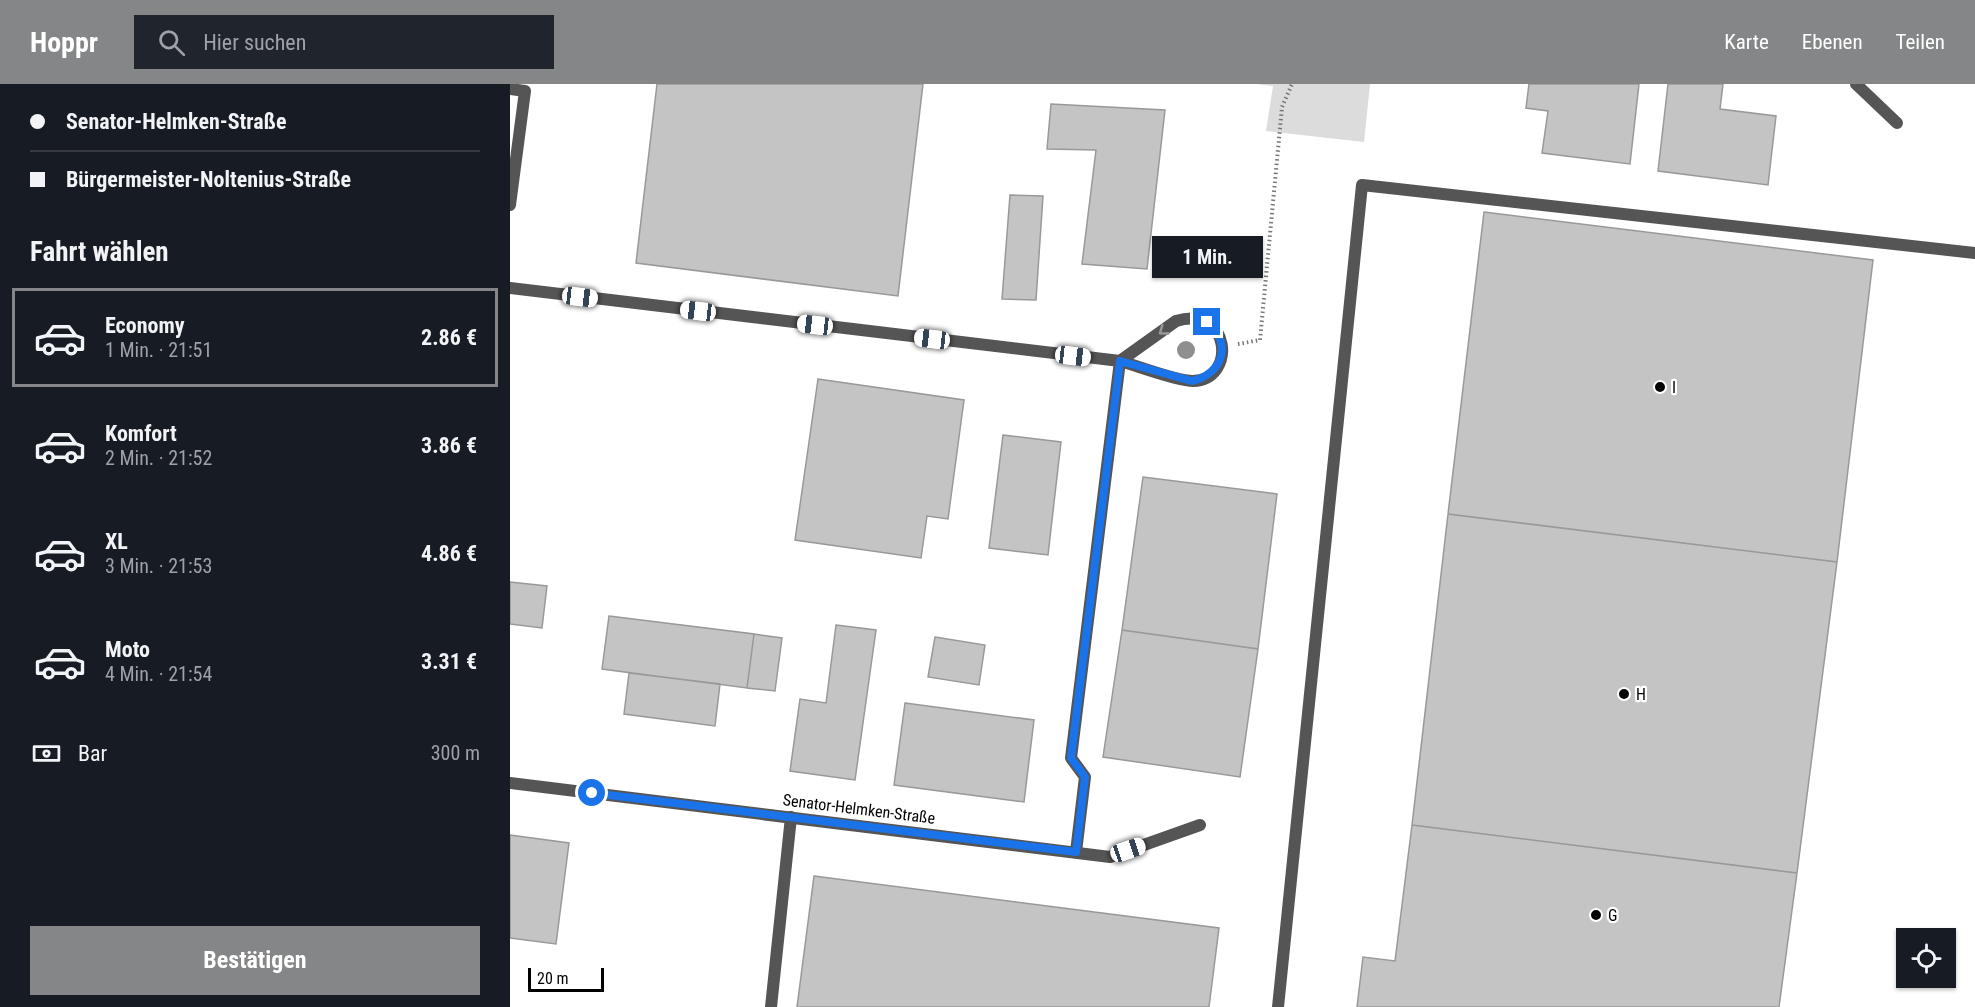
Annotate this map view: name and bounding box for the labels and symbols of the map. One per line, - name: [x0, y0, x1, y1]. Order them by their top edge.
- callout: 1 Min.: [1152, 235, 1262, 277]
- car: [561, 286, 599, 308]
- car: [679, 300, 717, 322]
- route end: [1193, 308, 1220, 335]
- car: [796, 314, 834, 336]
- one-way arrow: [1158, 323, 1169, 334]
- car: [913, 328, 951, 350]
- car: [1054, 345, 1092, 367]
- place label: I: [1672, 378, 1676, 397]
- marker: I: [1653, 380, 1667, 394]
- place label: H: [1636, 685, 1646, 704]
- marker: H: [1617, 687, 1631, 701]
- route start: [578, 779, 605, 806]
- street label: Senator-Helmken-Straße: [782, 790, 936, 828]
- car: [1108, 836, 1148, 864]
- place label: G: [1608, 906, 1617, 925]
- marker: G: [1589, 908, 1603, 922]
- scale bar: [528, 965, 604, 992]

